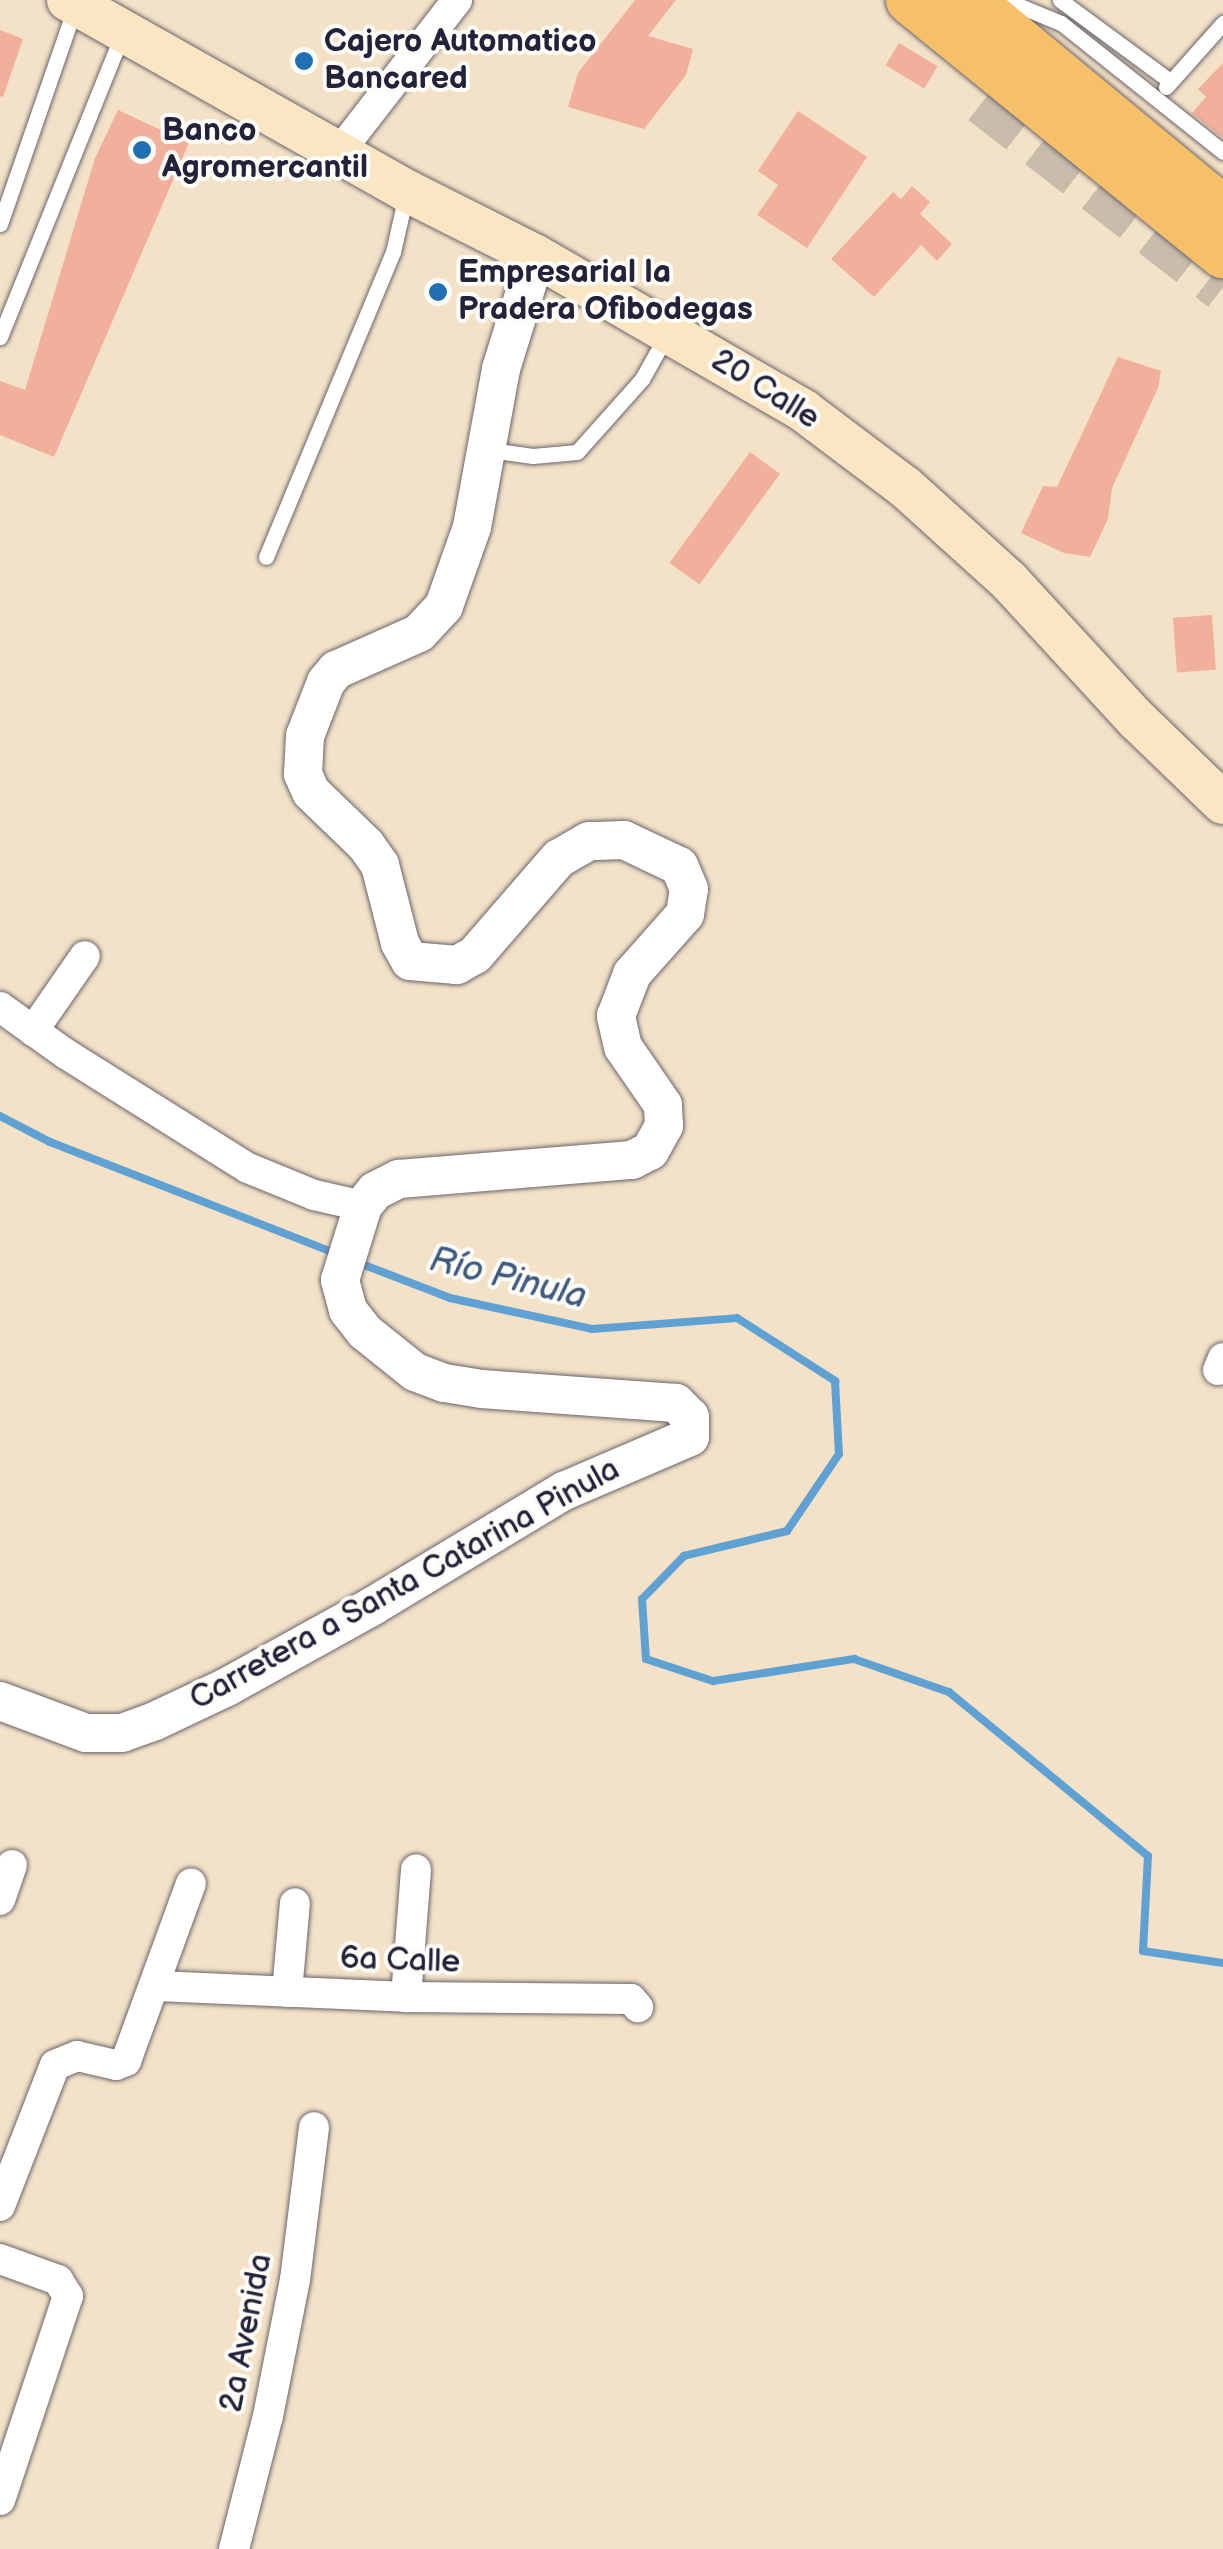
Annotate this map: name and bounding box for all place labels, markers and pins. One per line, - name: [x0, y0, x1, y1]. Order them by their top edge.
- place label: Cajero Automatico Bancared: [324, 24, 596, 99]
- marker: Cajero Automatico Bancared: [293, 50, 315, 72]
- place label: Banco Agromercantil: [162, 113, 368, 188]
- marker: Banco Agromercantil: [131, 139, 153, 161]
- place label: Empresarial la Pradera Ofibodegas: [458, 255, 753, 330]
- marker: Empresarial la Pradera Ofibodegas: [427, 281, 449, 303]

